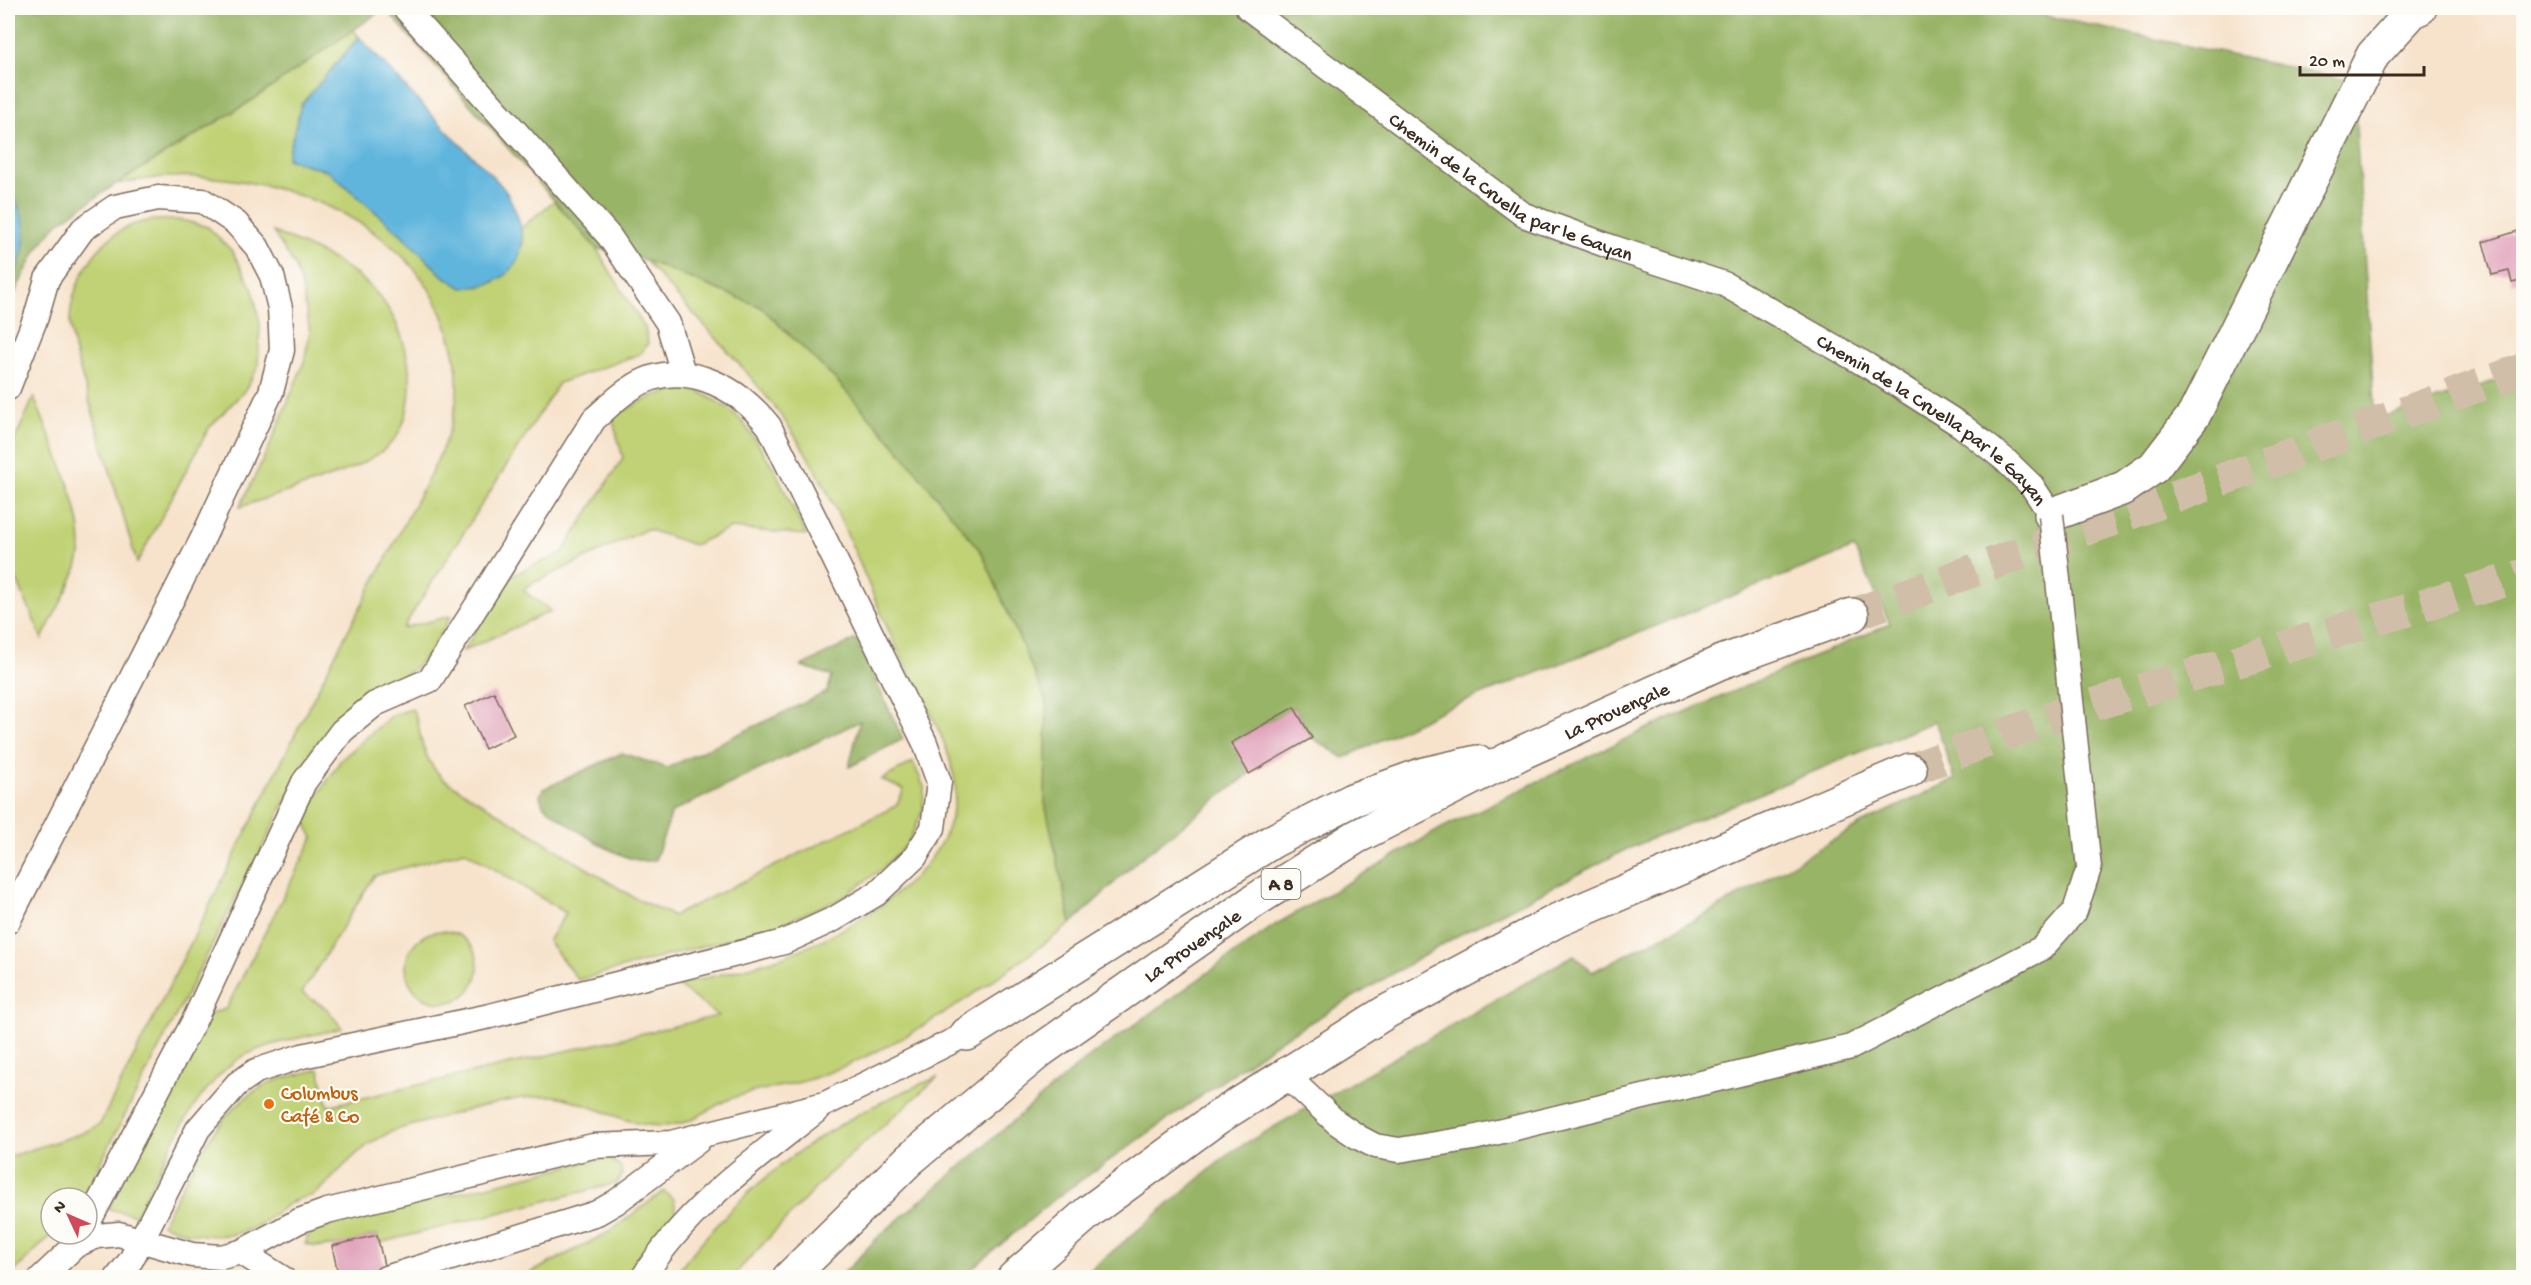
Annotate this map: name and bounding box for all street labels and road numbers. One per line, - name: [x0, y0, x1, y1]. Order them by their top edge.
- street label: Chemin de la Cruella par le Gayan: [1383, 109, 1635, 268]
- street label: Chemin de la Cruella par le Gayan: [1811, 331, 2050, 511]
- street label: La Provençale: [1561, 679, 1674, 747]
- road number: A 8: [1262, 869, 1300, 899]
- street label: La Provençale: [1141, 905, 1247, 989]

